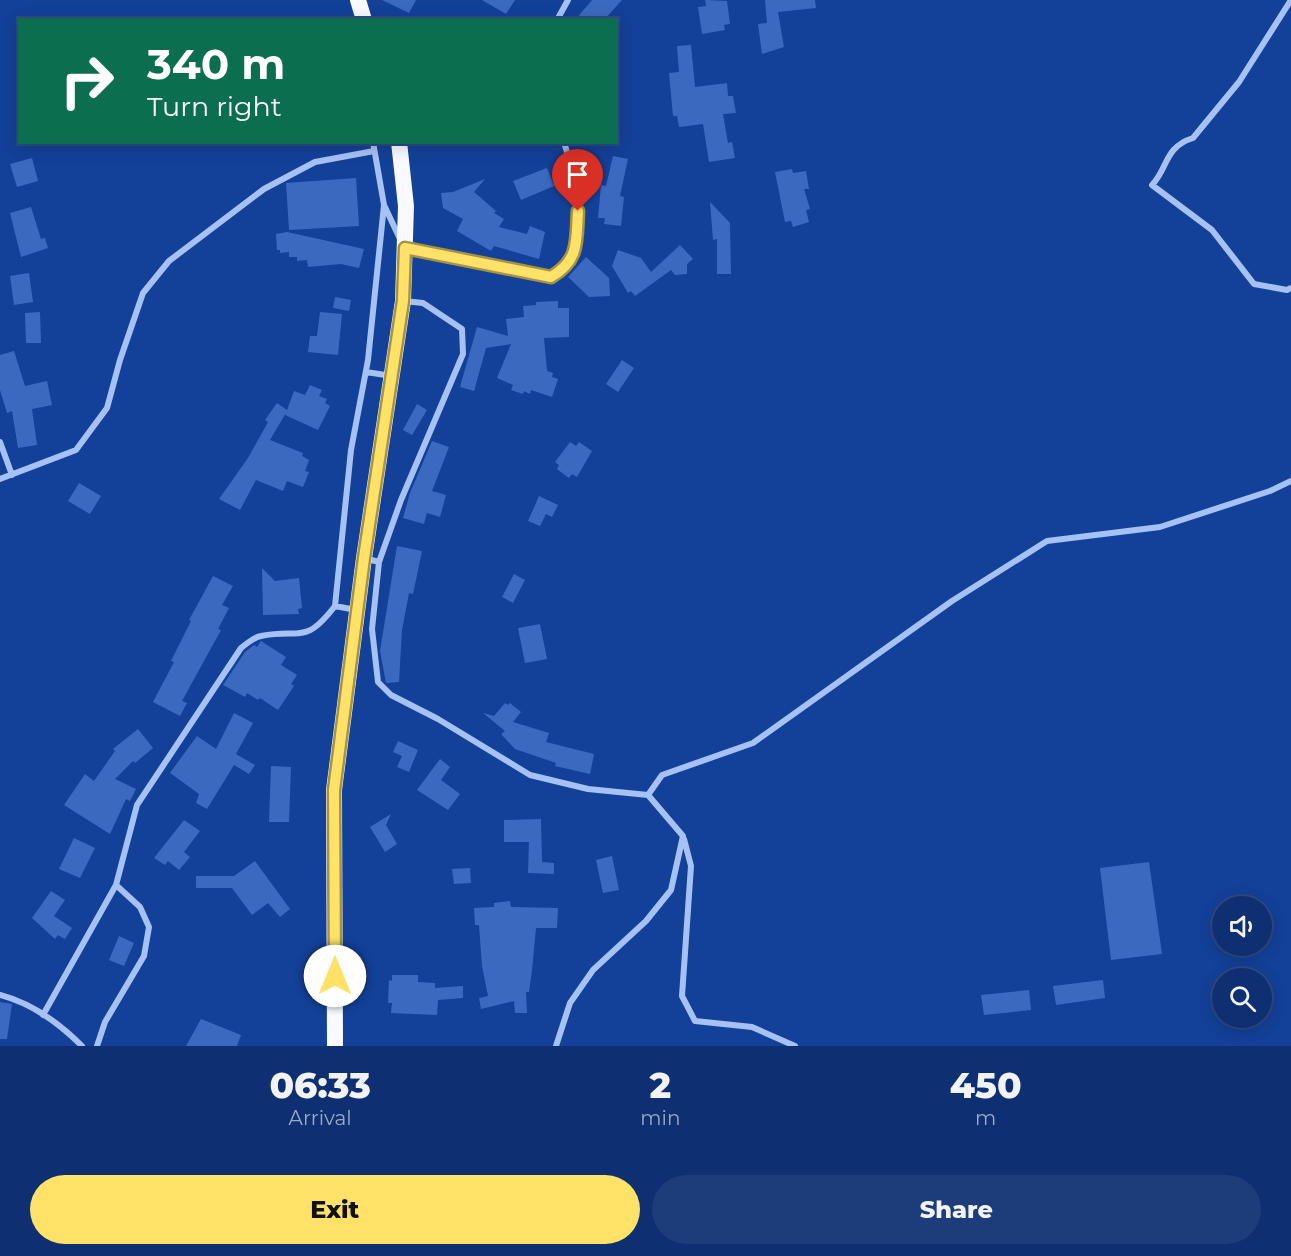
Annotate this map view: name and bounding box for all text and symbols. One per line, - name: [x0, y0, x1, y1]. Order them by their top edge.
- text: 340 m: [147, 38, 285, 90]
- icon: right: [48, 42, 126, 120]
- text: Turn right: [147, 90, 282, 123]
- pin: [552, 149, 603, 211]
- icon: arrive: [561, 158, 594, 191]
- map controls: [1212, 896, 1272, 1028]
- button: sound: [1212, 896, 1272, 956]
- position arrow: [303, 944, 367, 1008]
- button: search: [1212, 968, 1272, 1028]
- text: 06:33: [269, 1063, 371, 1107]
- text: 2: [650, 1063, 671, 1107]
- text: 450: [950, 1063, 1022, 1107]
- text: Arrival: [289, 1106, 352, 1130]
- text: min: [640, 1106, 680, 1130]
- text: m: [975, 1106, 996, 1130]
- button: Exit: [30, 1175, 640, 1244]
- button: Share: [652, 1175, 1261, 1244]

